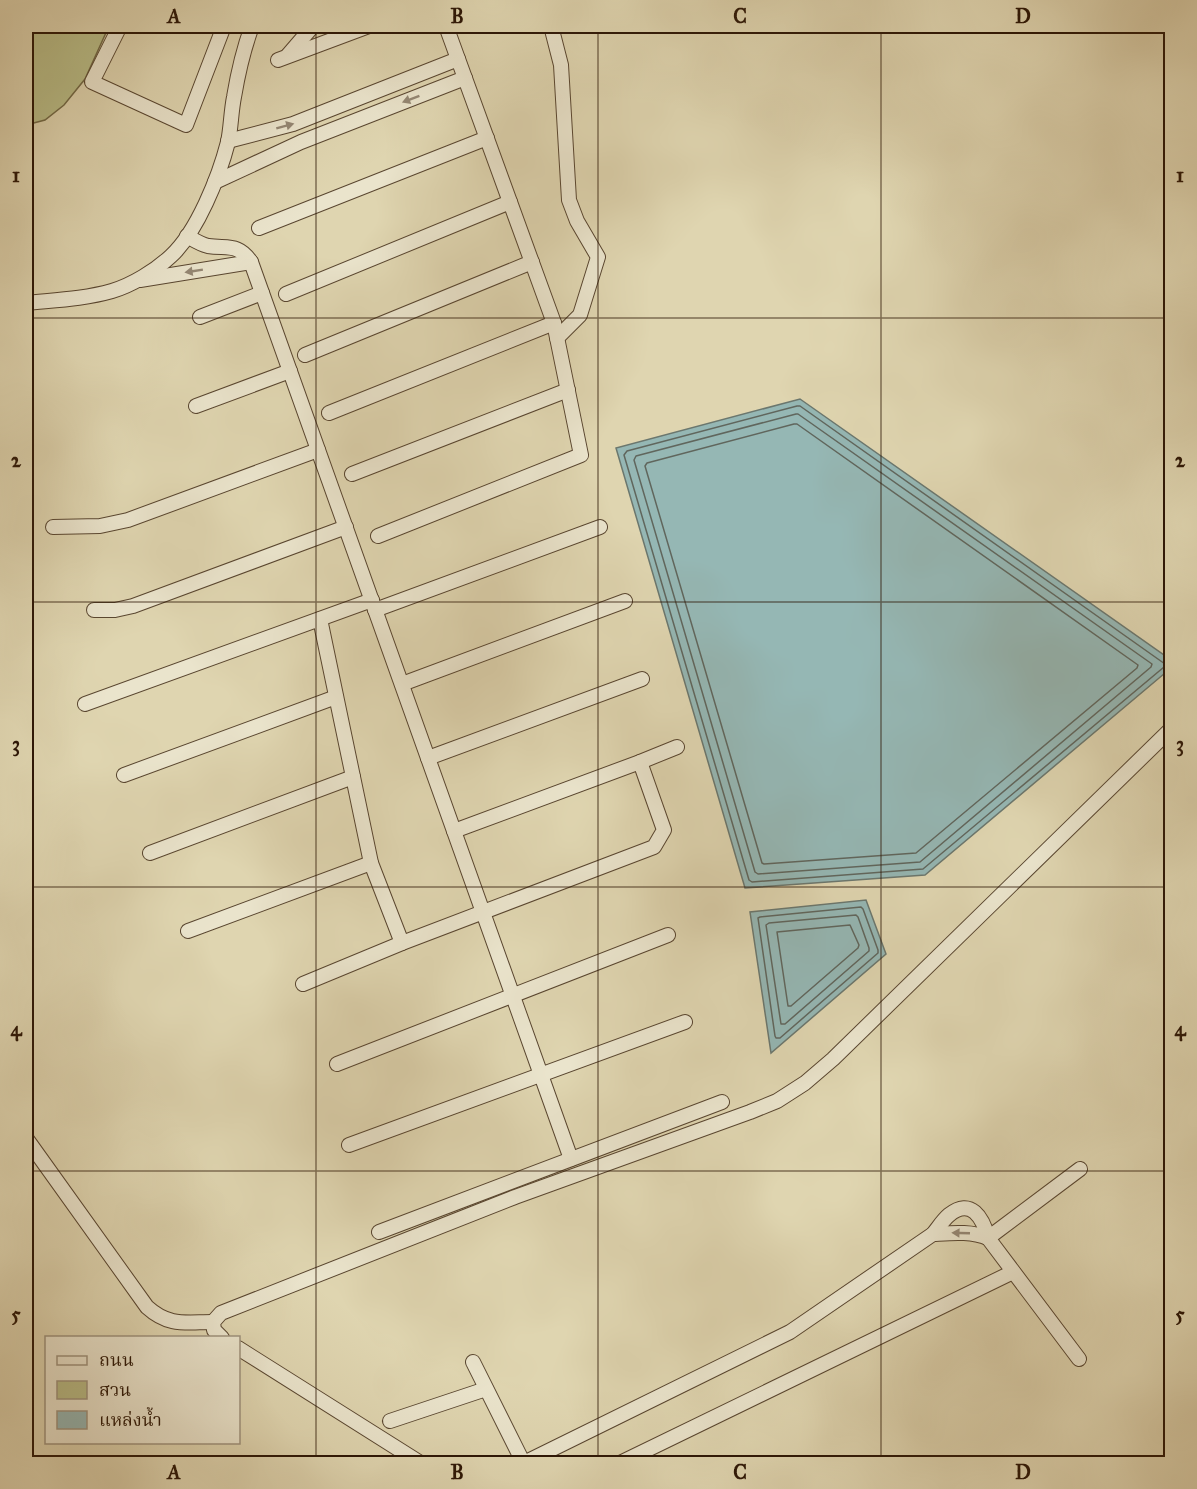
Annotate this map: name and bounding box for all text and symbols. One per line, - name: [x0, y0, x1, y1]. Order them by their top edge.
- text: A: [165, 4, 181, 28]
- text: B: [450, 4, 464, 28]
- text: C: [733, 4, 747, 28]
- text: D: [1015, 4, 1031, 28]
- one-way arrow: [402, 95, 420, 104]
- one-way arrow: [276, 121, 294, 131]
- text: 1: [12, 163, 20, 187]
- text: 1: [1176, 163, 1184, 187]
- one-way arrow: [184, 267, 203, 276]
- text: 2: [11, 448, 22, 472]
- text: 2: [1175, 448, 1186, 472]
- text: 3: [12, 732, 20, 757]
- text: 3: [1176, 732, 1184, 757]
- text: 4: [10, 1017, 22, 1042]
- text: 4: [1174, 1017, 1186, 1042]
- one-way arrow: [951, 1229, 970, 1238]
- text: 5: [11, 1302, 21, 1326]
- text: 5: [1175, 1302, 1185, 1326]
- legend: [45, 1336, 240, 1444]
- text: ถนน: [99, 1349, 134, 1371]
- text: สวน: [99, 1379, 131, 1401]
- text: แหล่งน้ำ: [99, 1406, 162, 1431]
- text: A: [165, 1460, 181, 1484]
- text: B: [450, 1460, 464, 1484]
- text: C: [733, 1460, 747, 1484]
- text: D: [1015, 1460, 1031, 1484]

